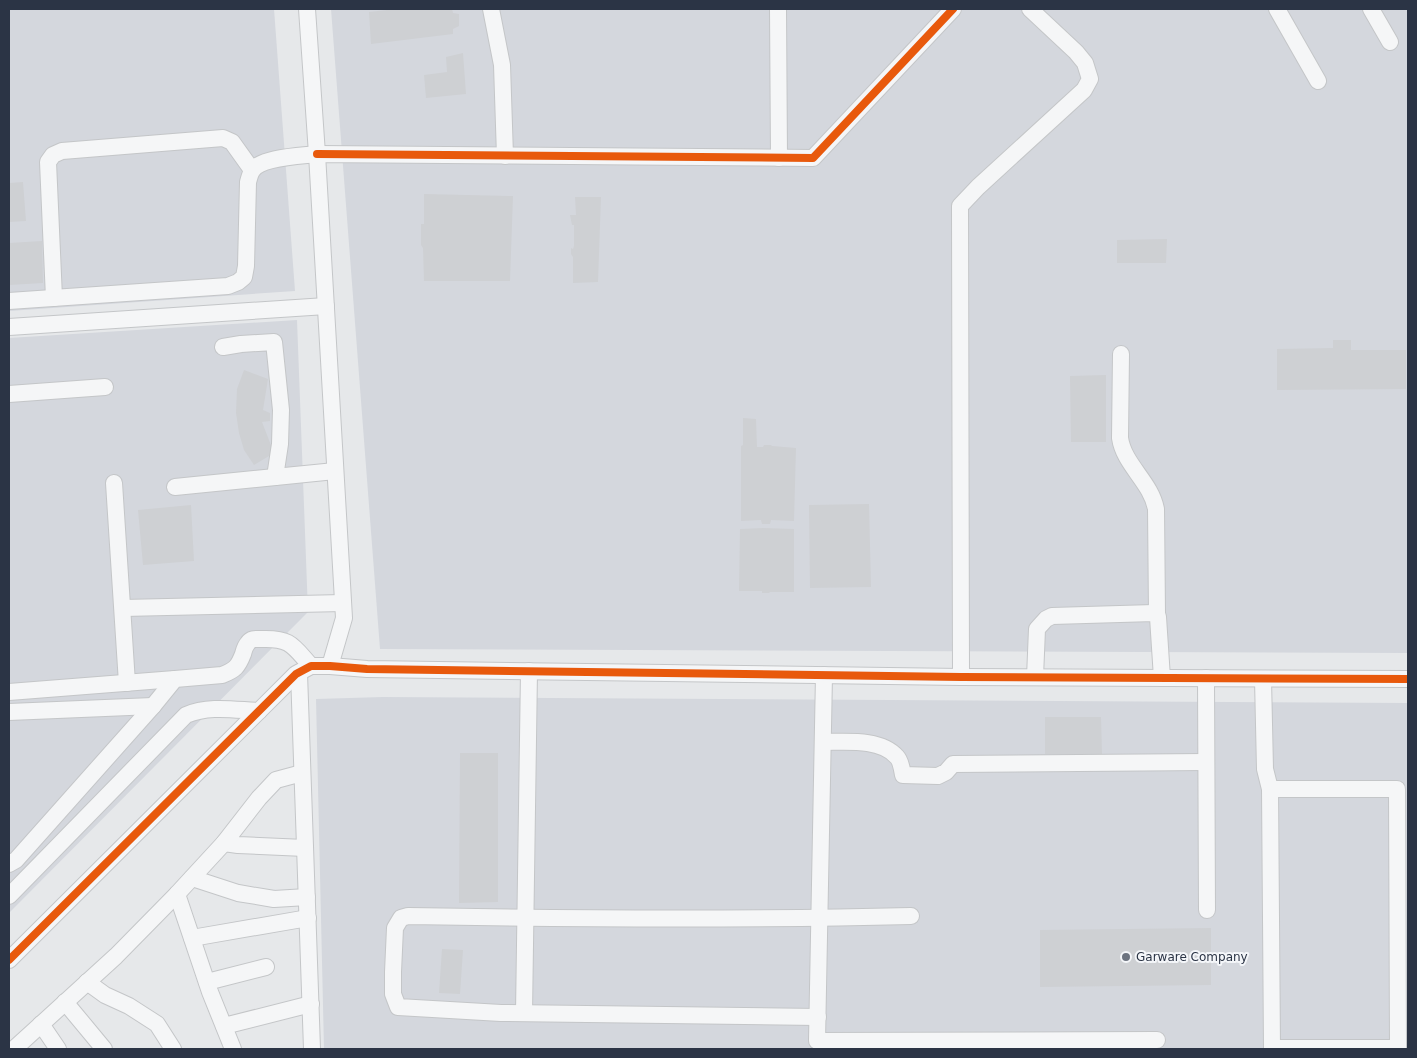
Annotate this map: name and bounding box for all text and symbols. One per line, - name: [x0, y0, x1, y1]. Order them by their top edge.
- place label: Garware Company: [1136, 950, 1248, 964]
- marker: Garware Company: [1120, 951, 1132, 963]

